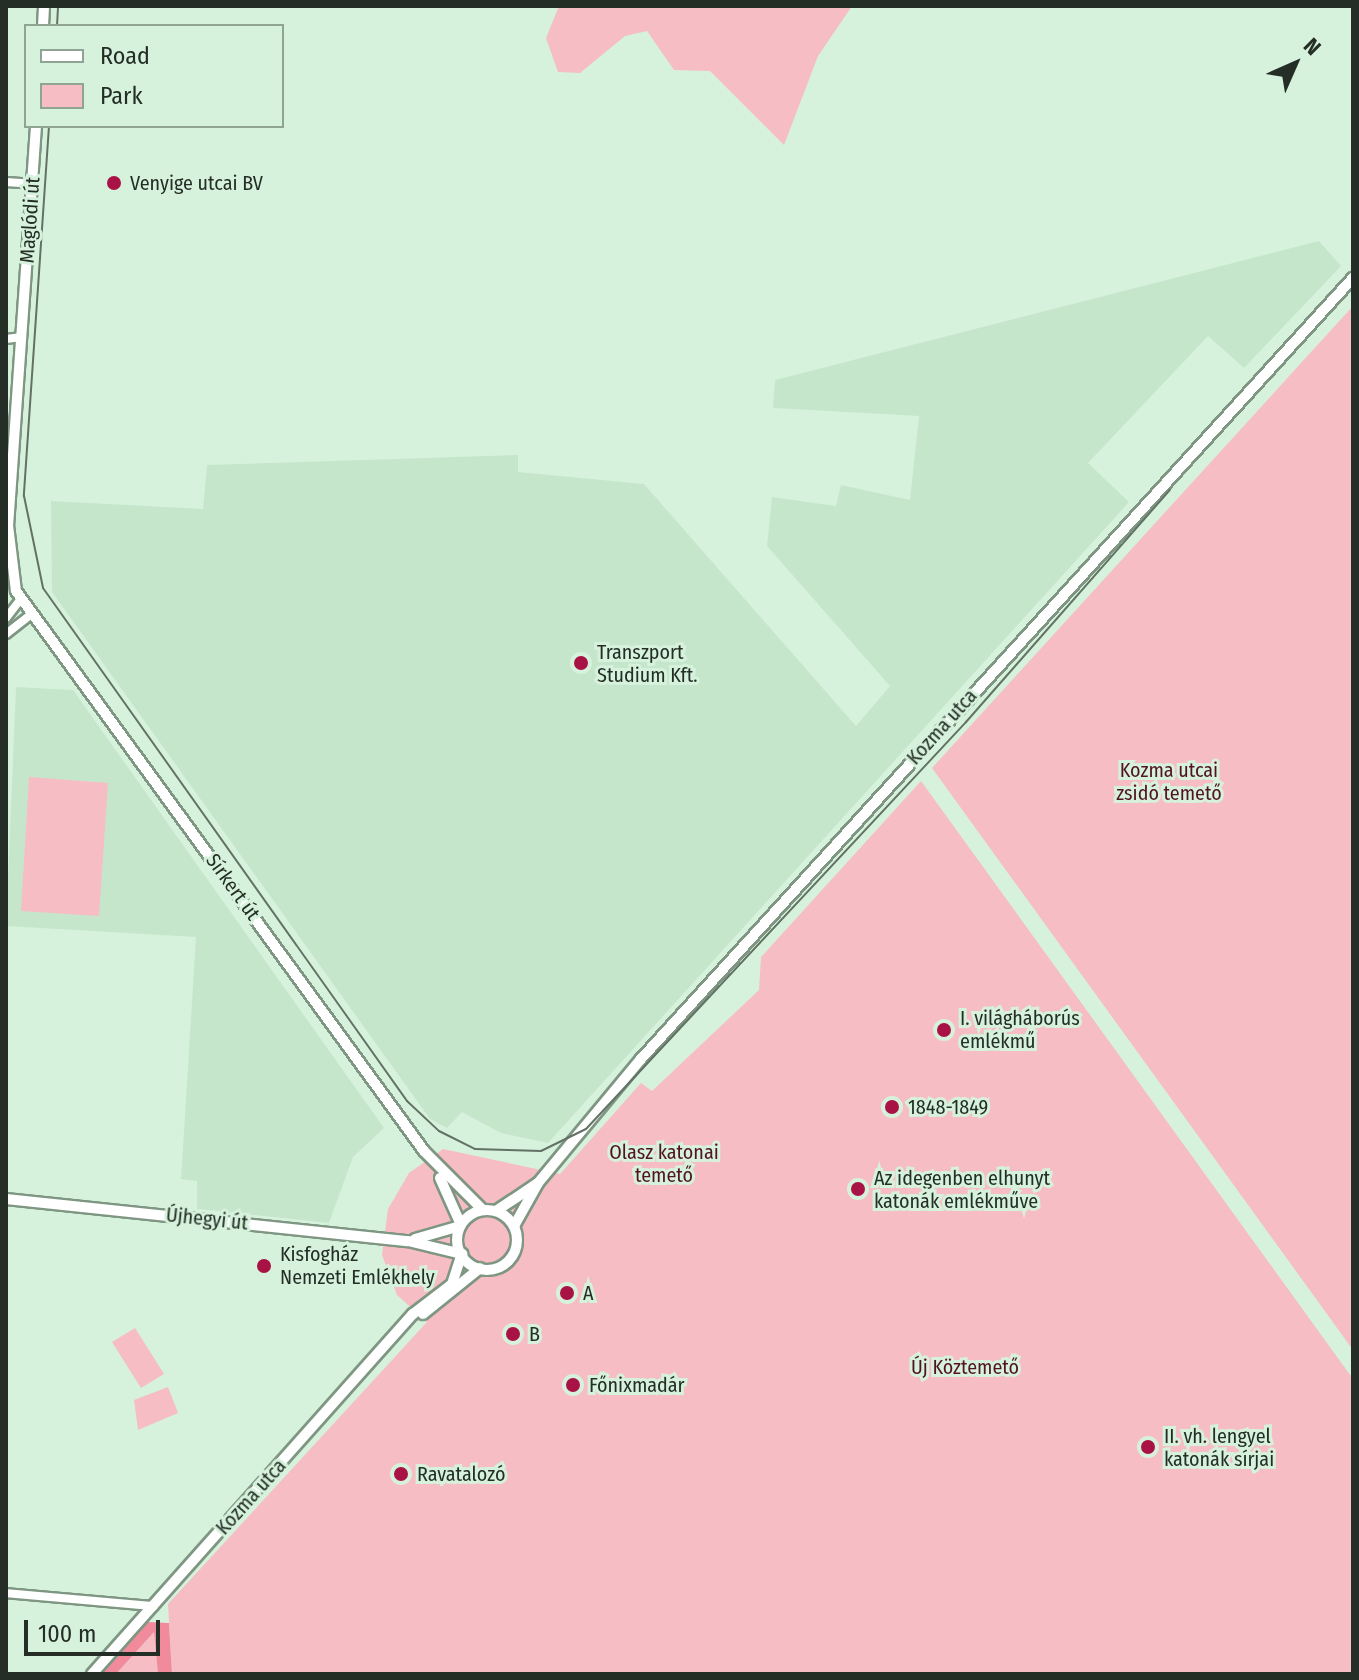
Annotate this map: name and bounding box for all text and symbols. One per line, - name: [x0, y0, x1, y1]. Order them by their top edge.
- legend: [24, 24, 284, 128]
- north arrow: [1255, 24, 1335, 104]
- text: N: [1298, 32, 1327, 61]
- text: Road: [100, 42, 150, 70]
- text: Park: [100, 82, 143, 110]
- place label: Venyige utcai BV: [130, 171, 263, 195]
- marker: Venyige utcai BV: [105, 174, 123, 192]
- street label: Maglódi út: [15, 176, 45, 264]
- place label: Transzport Studium Kft.: [597, 640, 697, 687]
- marker: Transzport Studium Kft.: [572, 654, 590, 672]
- street label: Kozma utca: [902, 684, 982, 770]
- park label: Kozma utcai zsidó temető: [1116, 758, 1222, 805]
- street label: Sírkert út: [201, 849, 265, 925]
- place label: I. világháborús emlékmű: [960, 1006, 1080, 1053]
- marker: I. világháborús emlékmű: [935, 1021, 953, 1039]
- place label: 1848-1849: [908, 1095, 988, 1119]
- marker: 1848-1849: [883, 1098, 901, 1116]
- park label: Olasz katonai temető: [609, 1141, 719, 1188]
- place label: Az idegenben elhunyt katonák emlékműve: [874, 1166, 1050, 1213]
- marker: Az idegenben elhunyt katonák emlékműve: [849, 1180, 867, 1198]
- street label: Újhegyi út: [165, 1203, 249, 1235]
- place label: Kisfogház Nemzeti Emlékhely: [280, 1242, 435, 1289]
- marker: Kisfogház Nemzeti Emlékhely: [255, 1257, 273, 1275]
- place label: A: [583, 1281, 594, 1305]
- marker: A: [558, 1284, 576, 1302]
- place label: B: [529, 1322, 540, 1346]
- marker: B: [504, 1325, 522, 1343]
- park label: Új Köztemető: [911, 1355, 1019, 1379]
- place label: Főnixmadár: [589, 1373, 685, 1397]
- marker: Főnixmadár: [564, 1376, 582, 1394]
- place label: II. vh. lengyel katonák sírjai: [1164, 1424, 1274, 1471]
- marker: II. vh. lengyel katonák sírjai: [1139, 1438, 1157, 1456]
- street label: Kozma utca: [211, 1454, 291, 1540]
- place label: Ravatalozó: [417, 1462, 505, 1486]
- marker: Ravatalozó: [392, 1465, 410, 1483]
- scale bar: [28, 1604, 164, 1654]
- text: 100 m: [38, 1620, 96, 1648]

